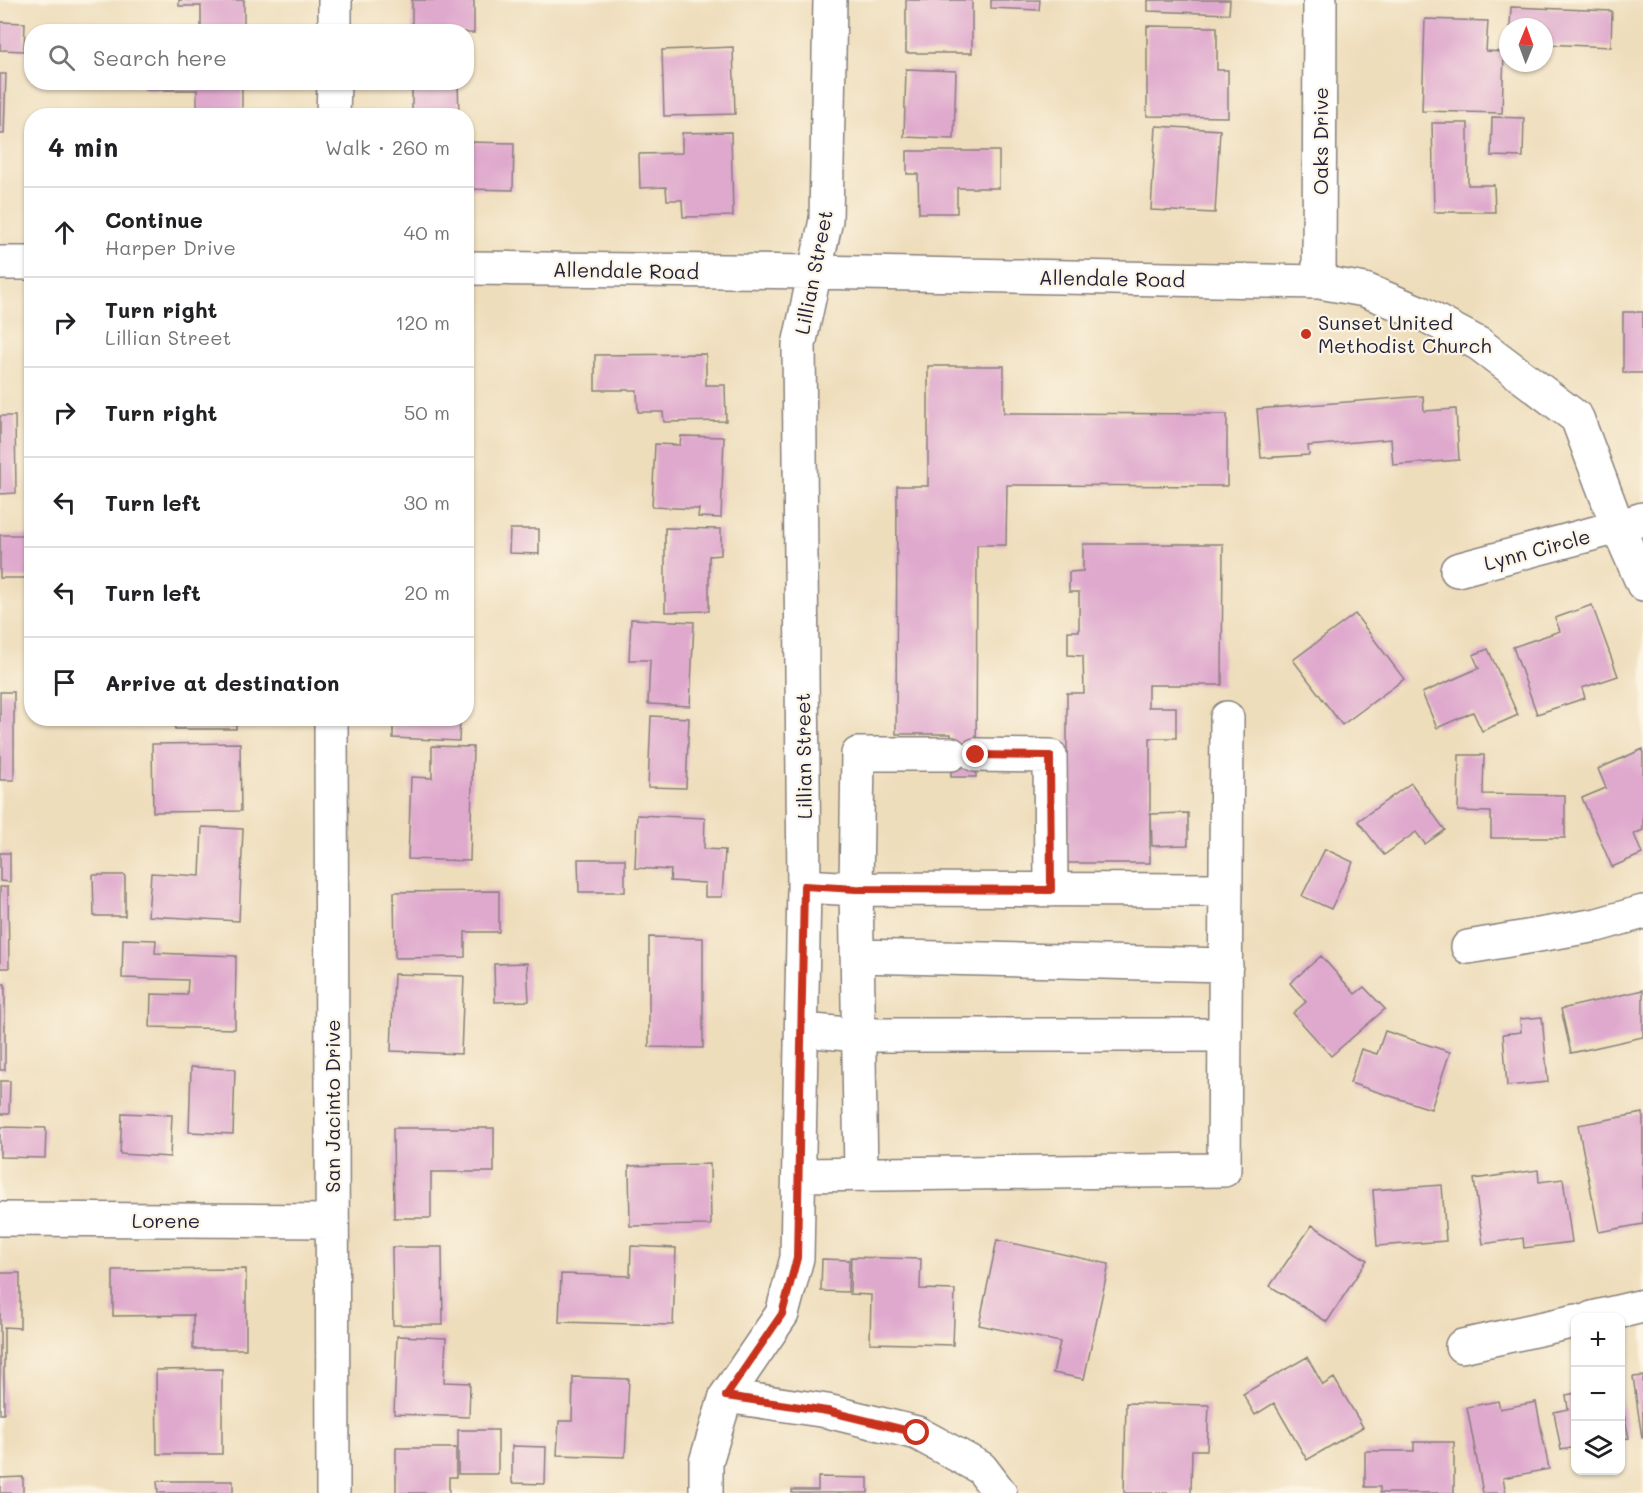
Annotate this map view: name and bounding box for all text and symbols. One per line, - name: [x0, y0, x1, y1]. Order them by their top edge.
- north arrow: [1499, 18, 1553, 72]
- search box: [24, 24, 474, 90]
- icon: search: [45, 41, 78, 74]
- text: Search here: [93, 43, 227, 72]
- street label: Oaks Drive: [1307, 87, 1333, 195]
- text: 4 min: [48, 130, 118, 164]
- text: Walk · 260 m: [325, 134, 450, 160]
- text: Continue: [105, 205, 203, 234]
- street label: Lillian Street: [788, 207, 838, 337]
- icon: ahead: [48, 216, 81, 249]
- text: 40 m: [404, 219, 450, 245]
- text: Harper Drive: [105, 234, 236, 260]
- street label: Allendale Road: [553, 256, 699, 284]
- street label: Allendale Road: [1039, 264, 1185, 292]
- text: Turn right: [105, 295, 217, 324]
- icon: right: [48, 306, 81, 339]
- text: 120 m: [395, 309, 450, 335]
- place label: Sunset United Methodist Church: [1318, 309, 1492, 358]
- text: Lillian Street: [105, 324, 231, 350]
- marker: Sunset United Methodist Church: [1299, 327, 1313, 341]
- icon: right: [48, 396, 81, 429]
- text: Turn right: [105, 398, 217, 427]
- text: 50 m: [404, 399, 450, 425]
- icon: left: [48, 486, 81, 519]
- text: Turn left: [105, 488, 201, 517]
- text: 30 m: [404, 489, 450, 515]
- street label: Lynn Circle: [1481, 522, 1593, 576]
- icon: left: [48, 576, 81, 609]
- text: Turn left: [105, 578, 201, 607]
- text: 20 m: [404, 579, 450, 605]
- icon: arrive: [48, 666, 81, 699]
- text: Arrive at destination: [105, 668, 340, 697]
- street label: Lillian Street: [789, 693, 817, 819]
- route end: [962, 741, 988, 767]
- street label: San Jacinto Drive: [319, 1019, 345, 1193]
- street label: Lorene: [132, 1207, 200, 1233]
- map controls: [1571, 1313, 1625, 1475]
- button: +: [1571, 1313, 1625, 1367]
- button: −: [1571, 1367, 1625, 1421]
- route start: [903, 1419, 929, 1445]
- button: layers: [1571, 1421, 1625, 1475]

